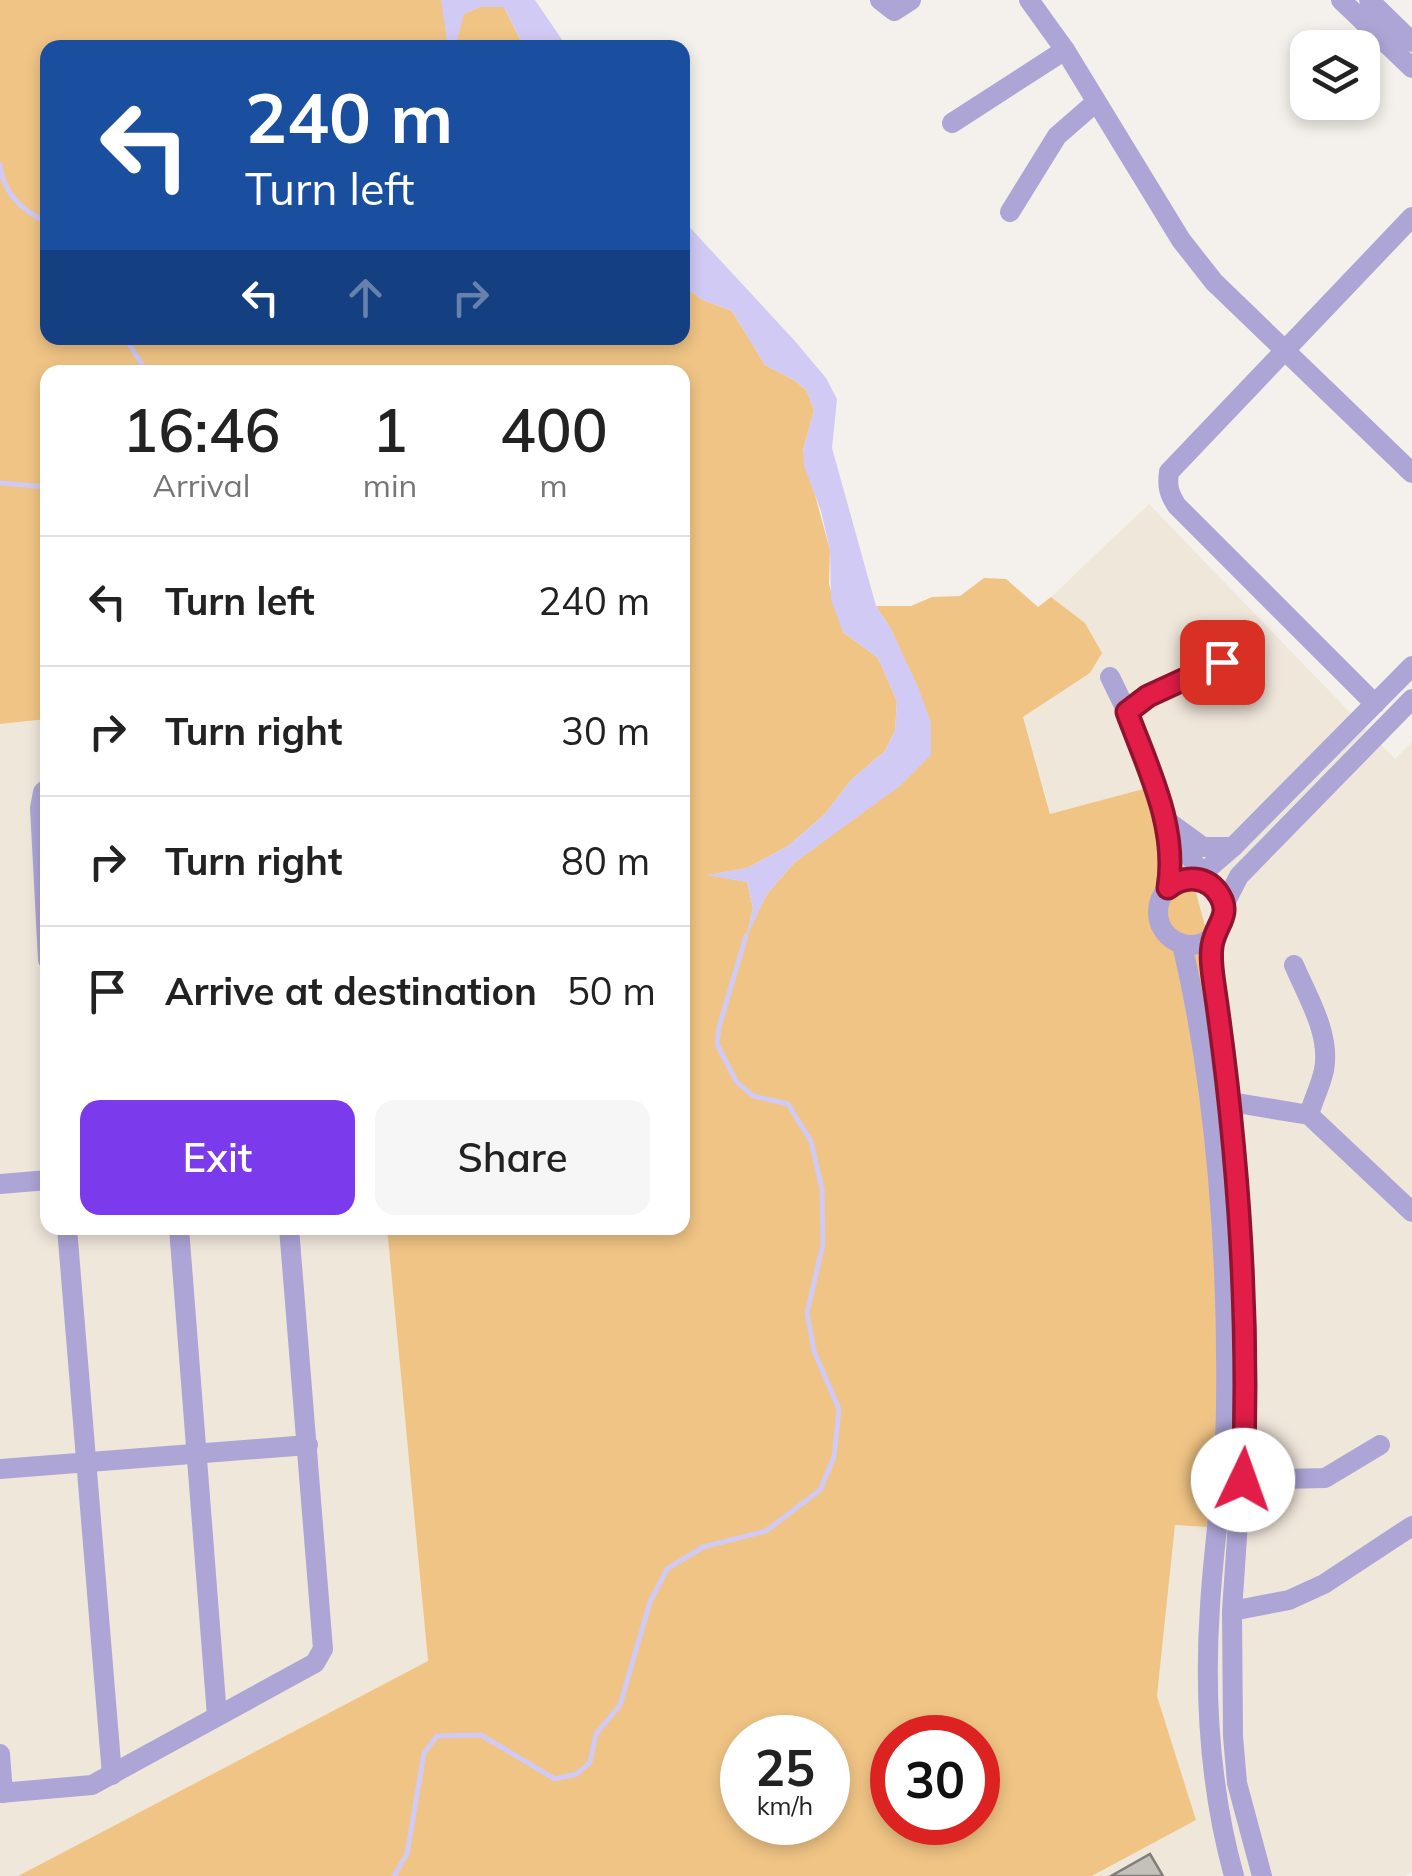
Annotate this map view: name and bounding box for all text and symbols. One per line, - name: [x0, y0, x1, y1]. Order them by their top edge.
- map controls: [1290, 30, 1380, 120]
- button: layers: [1290, 30, 1380, 120]
- text: 240 m: [245, 73, 453, 161]
- icon: left: [80, 80, 210, 210]
- text: Turn left: [245, 160, 414, 216]
- icon: left: [233, 270, 288, 325]
- icon: ahead: [338, 270, 393, 325]
- icon: right: [443, 270, 498, 325]
- text: 16:46: [122, 392, 281, 467]
- text: 1: [372, 392, 408, 467]
- text: 400: [500, 392, 608, 467]
- text: Arrival: [153, 465, 250, 505]
- text: min: [363, 465, 417, 505]
- text: m: [540, 465, 568, 505]
- icon: left: [80, 574, 135, 629]
- text: Turn left: [165, 577, 315, 625]
- text: 240 m: [538, 577, 650, 625]
- pin: [1180, 620, 1265, 705]
- icon: arrive: [1195, 635, 1250, 690]
- icon: right: [80, 704, 135, 759]
- text: Turn right: [165, 707, 342, 755]
- text: 30 m: [561, 707, 650, 755]
- icon: right: [80, 834, 135, 889]
- text: Turn right: [165, 837, 342, 885]
- text: 80 m: [561, 837, 650, 885]
- icon: arrive: [80, 964, 135, 1019]
- text: Arrive at destination: [165, 967, 537, 1015]
- text: 50 m: [567, 967, 656, 1015]
- button: Exit: [80, 1100, 355, 1215]
- button: Share: [375, 1100, 650, 1215]
- position arrow: [1191, 1428, 1295, 1532]
- speed limit sign: 30: [870, 1715, 1000, 1845]
- text: 25: [755, 1736, 815, 1799]
- text: km/h: [757, 1790, 813, 1821]

